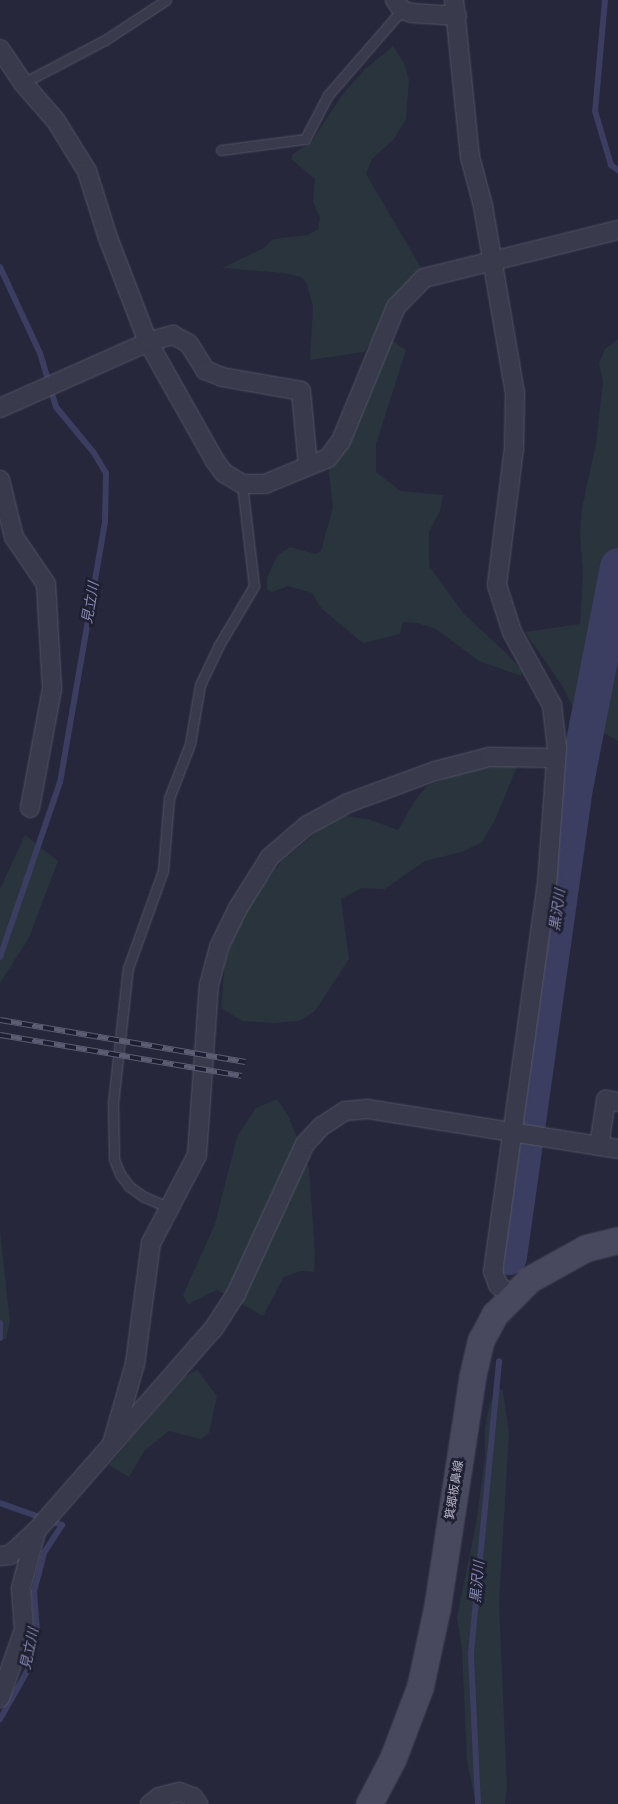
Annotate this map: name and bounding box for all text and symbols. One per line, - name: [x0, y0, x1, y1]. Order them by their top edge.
- water label: 見立川: [79, 581, 103, 625]
- water label: 黒沢川: [547, 888, 569, 932]
- street label: 箕郷板鼻線: [443, 1459, 467, 1521]
- water label: 黒沢川: [468, 1560, 488, 1604]
- water label: 見立川: [17, 1627, 43, 1671]

